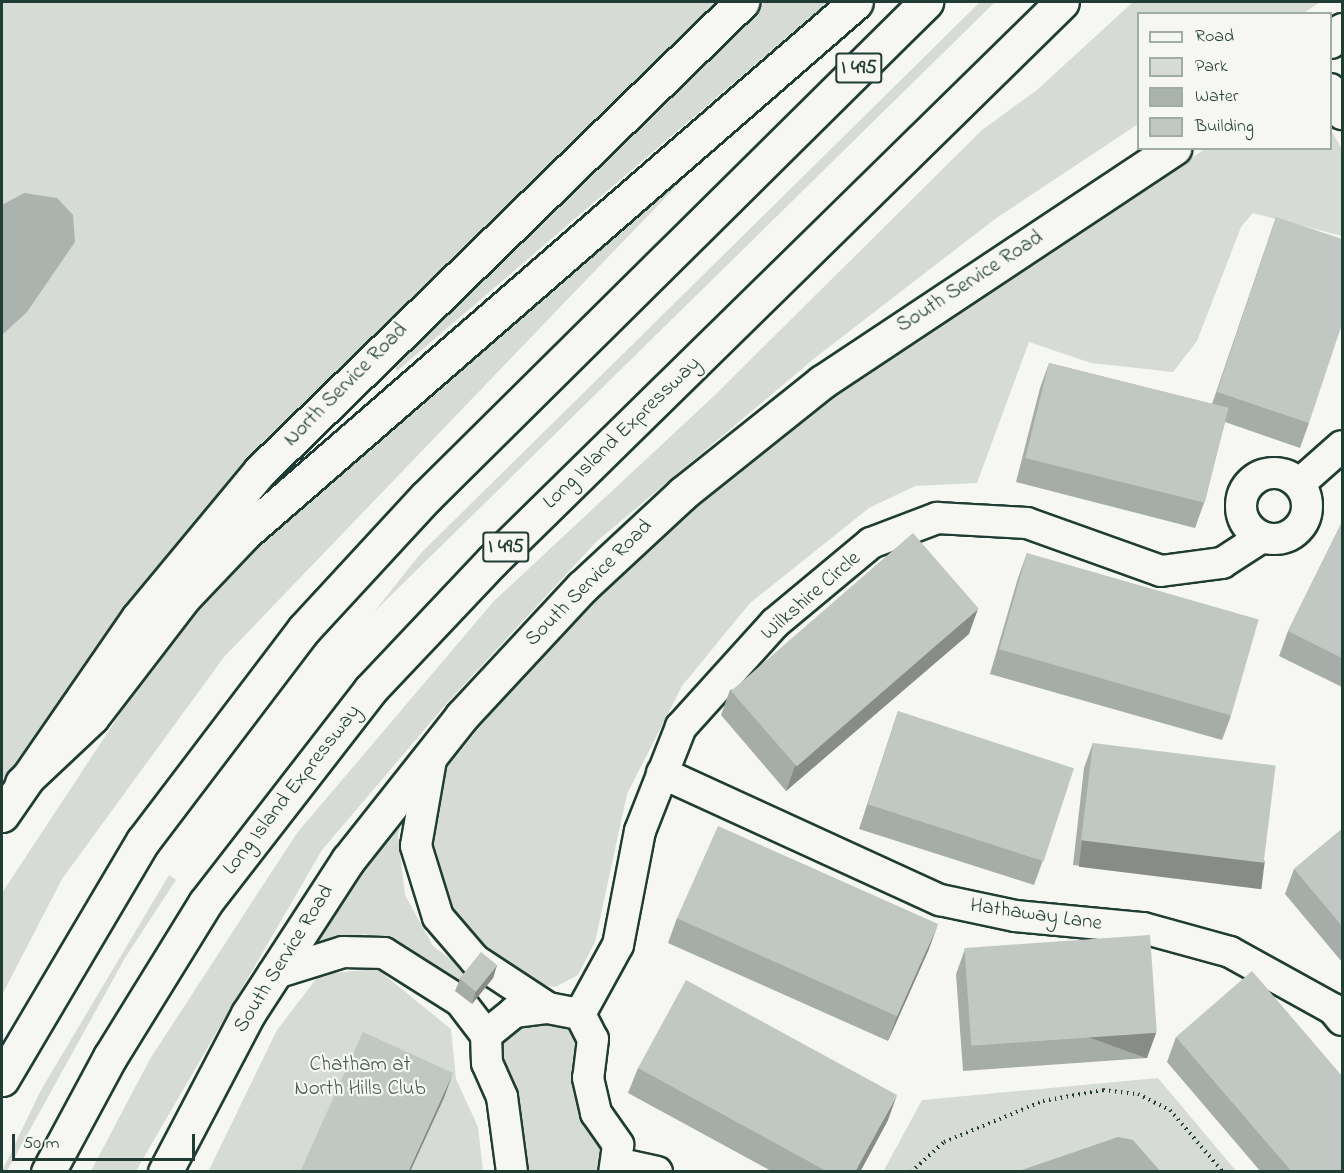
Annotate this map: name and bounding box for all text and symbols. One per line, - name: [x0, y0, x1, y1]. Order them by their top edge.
- legend: [1137, 12, 1332, 150]
- text: Road: [1195, 24, 1234, 50]
- road number: I 495: [835, 51, 883, 85]
- text: Park: [1195, 54, 1228, 80]
- text: Water: [1195, 84, 1238, 110]
- text: Building: [1195, 114, 1254, 140]
- street label: South Service Road: [892, 225, 1048, 339]
- street label: North Service Road: [279, 318, 413, 452]
- street label: Long Island Expressway: [538, 351, 706, 515]
- street label: South Service Road: [520, 514, 658, 652]
- road number: I 495: [482, 530, 530, 564]
- street label: Wilkshire Circle: [756, 546, 866, 646]
- street label: Long Island Expressway: [218, 700, 366, 880]
- street label: South Service Road: [228, 880, 340, 1038]
- street label: Hathaway Lane: [968, 893, 1104, 937]
- park label: Chatham at North Hills Club: [295, 1052, 425, 1102]
- scale bar: [15, 1122, 198, 1160]
- text: 50 m: [23, 1131, 60, 1157]

